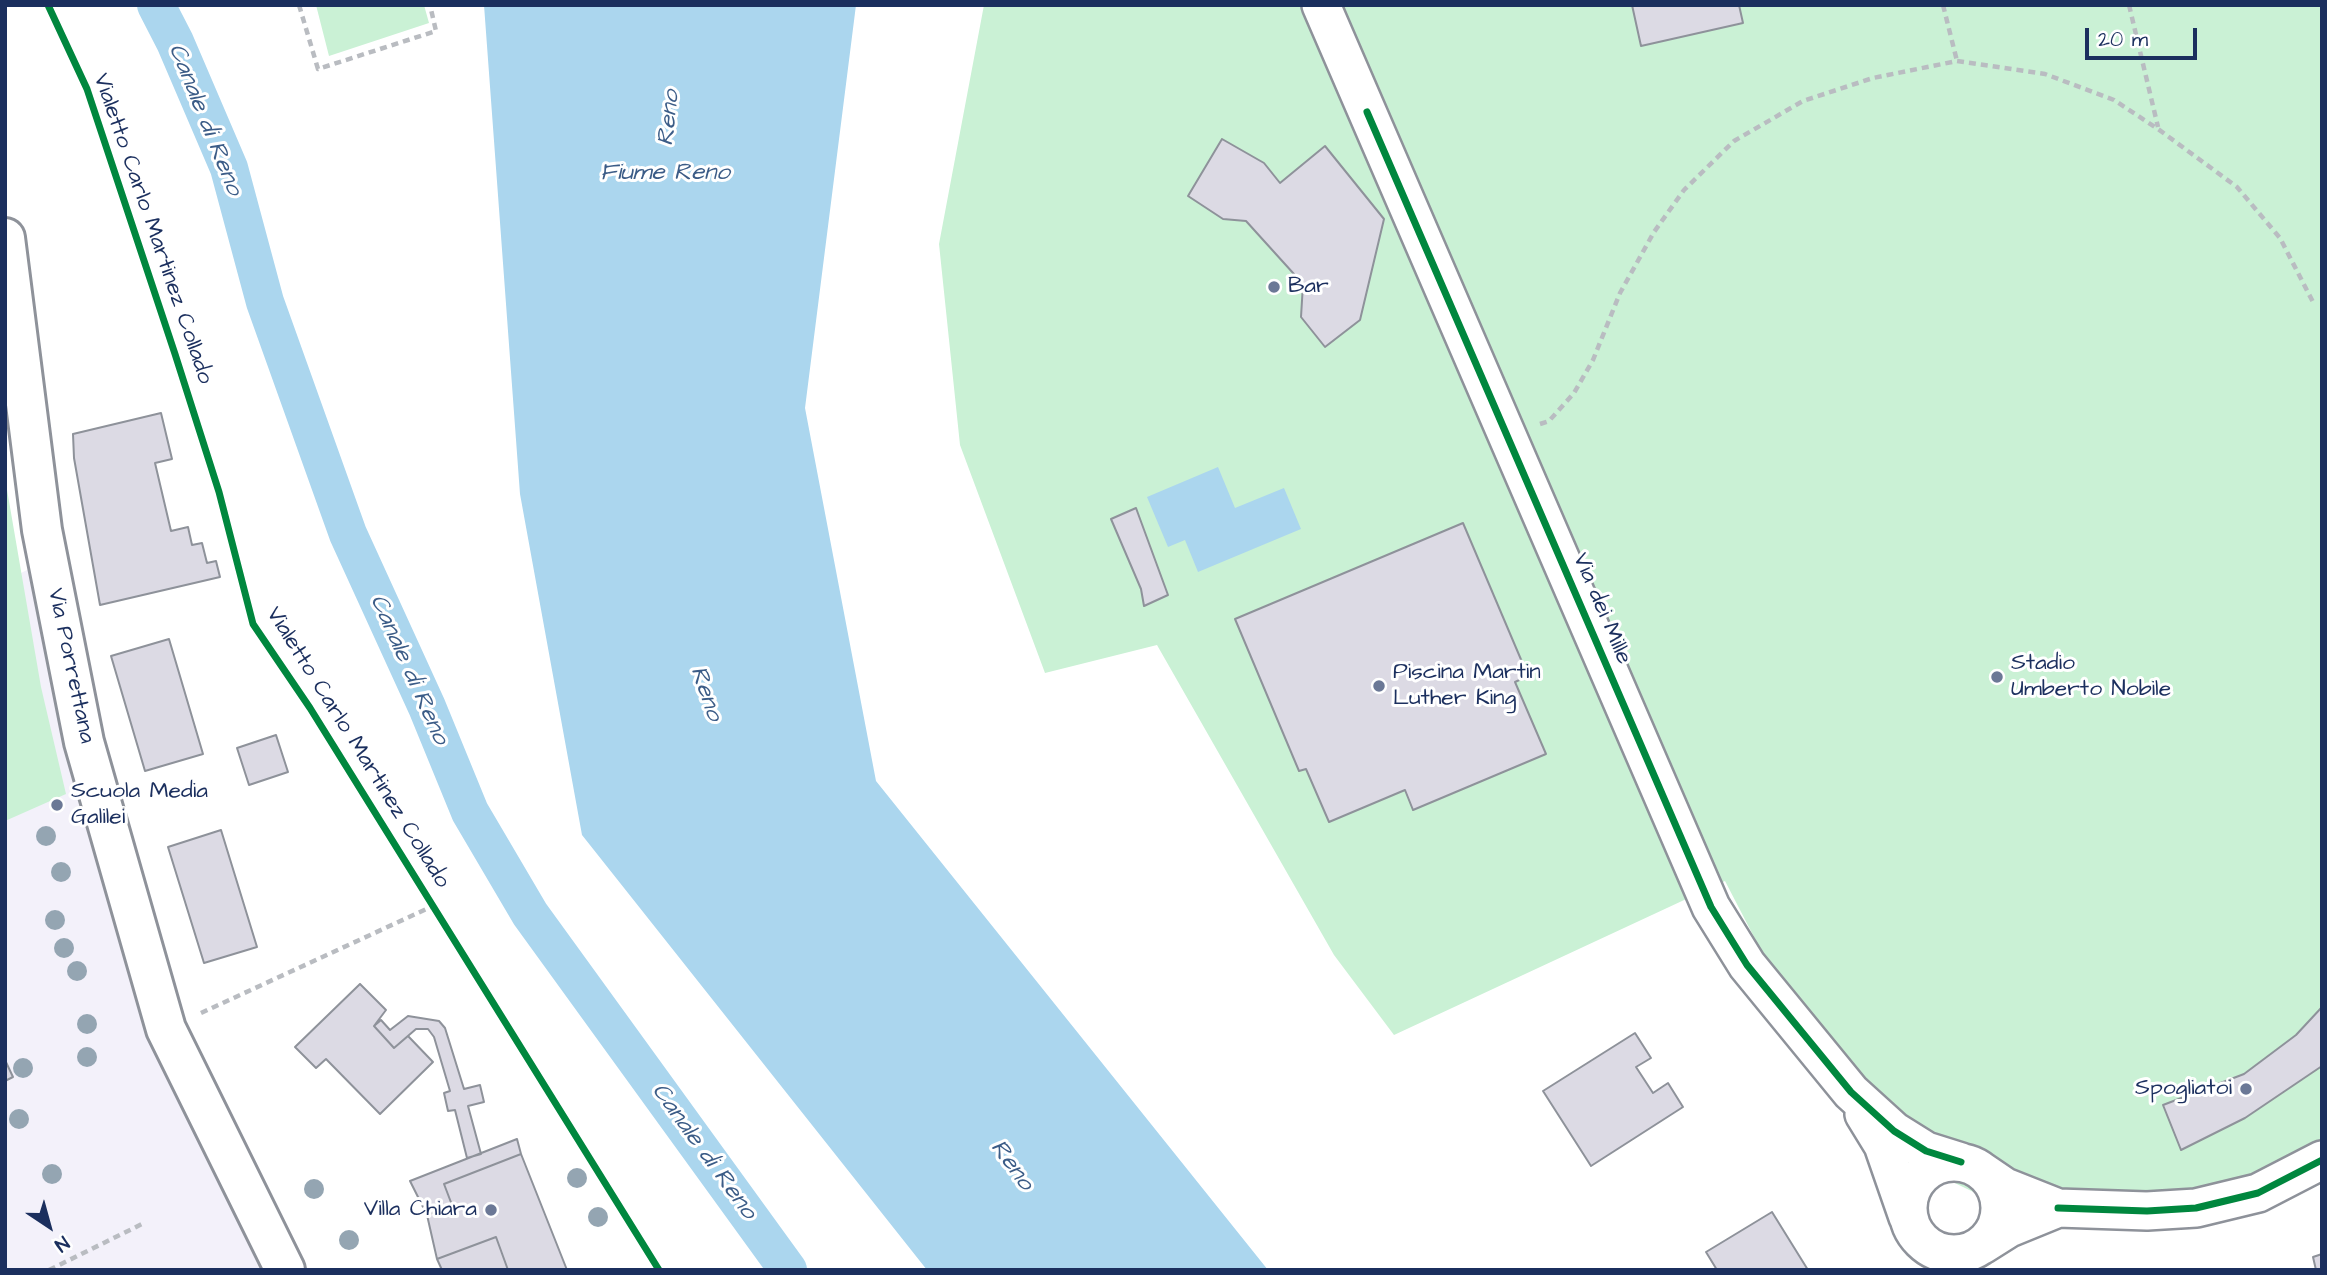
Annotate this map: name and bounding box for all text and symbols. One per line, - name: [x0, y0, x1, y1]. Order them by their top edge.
- scale bar: [2089, 14, 2201, 58]
- text: 20 m: [2098, 25, 2148, 54]
- water label: Canale di Reno: [161, 40, 247, 200]
- street label: Vialetto Carlo Martinez Collado: [86, 70, 218, 388]
- water label: Reno: [653, 89, 687, 147]
- water label: Fiume Reno: [600, 160, 730, 188]
- place label: Bar: [1288, 273, 1329, 301]
- marker: Bar: [1266, 279, 1282, 295]
- street label: Via dei Mille: [1565, 549, 1637, 669]
- street label: Via Porrettana: [40, 586, 100, 746]
- water label: Canale di Reno: [362, 591, 454, 749]
- street label: Vialetto Carlo Martinez Collado: [259, 602, 455, 894]
- place label: Stadio Umberto Nobile: [2011, 650, 2171, 704]
- place label: Piscina Martin Luther King: [1393, 659, 1541, 713]
- water label: Reno: [682, 663, 728, 725]
- marker: Stadio Umberto Nobile: [1989, 669, 2005, 685]
- marker: Piscina Martin Luther King: [1371, 678, 1387, 694]
- place label: Scuola Media Galilei: [71, 778, 208, 832]
- marker: Scuola Media Galilei: [49, 797, 65, 813]
- place label: Spogliatoi: [2135, 1075, 2232, 1103]
- water label: Canale di Reno: [644, 1078, 762, 1226]
- marker: Spogliatoi: [2238, 1081, 2254, 1097]
- water label: Reno: [983, 1135, 1039, 1197]
- north arrow: [14, 1191, 84, 1261]
- place label: Villa Chiara: [364, 1196, 477, 1224]
- marker: Villa Chiara: [483, 1202, 499, 1218]
- text: N: [49, 1229, 74, 1258]

